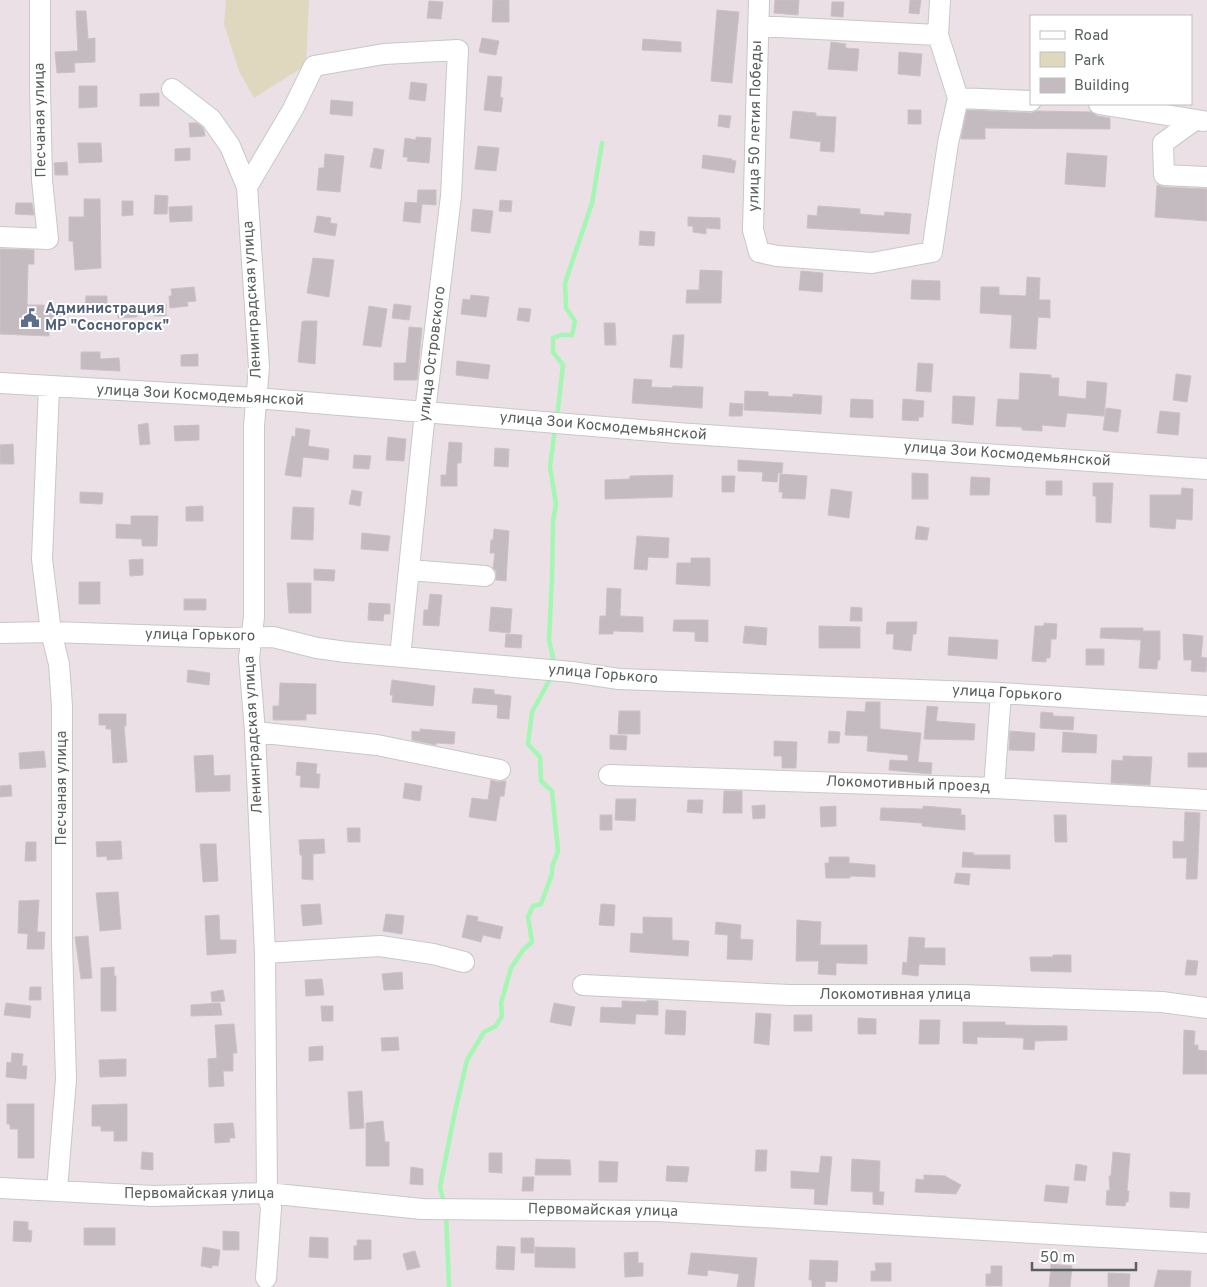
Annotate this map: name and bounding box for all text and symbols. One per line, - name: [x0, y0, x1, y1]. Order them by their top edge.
- legend: [1030, 15, 1192, 105]
- text: Road: [1074, 27, 1109, 46]
- street label: улица 50 летия Победы: [745, 40, 767, 212]
- text: Park: [1074, 52, 1105, 71]
- street label: Песчаная улица: [30, 62, 52, 178]
- text: Building: [1074, 77, 1129, 96]
- street label: Ленинградская улица: [239, 220, 267, 380]
- street label: улица Островского: [415, 285, 451, 423]
- place label: Администрация МР "Сосногорск": [45, 300, 169, 336]
- public building icon: Администрация МР "Сосногорск": [19, 307, 41, 329]
- street label: улица Зои Космодемьянской: [96, 381, 304, 411]
- street label: улица Зои Космодемьянской: [499, 408, 707, 446]
- street label: улица Зои Космодемьянской: [903, 438, 1111, 472]
- street label: улица Горького: [145, 626, 255, 646]
- street label: Ленинградская улица: [240, 655, 268, 815]
- street label: улица Горького: [547, 661, 659, 689]
- street label: улица Горького: [951, 682, 1063, 706]
- street label: Песчаная улица: [53, 731, 72, 845]
- street label: Локомотивный проезд: [825, 773, 991, 797]
- street label: Локомотивная улица: [819, 986, 971, 1005]
- street label: Первомайская улица: [124, 1185, 274, 1204]
- street label: Первомайская улица: [528, 1200, 678, 1222]
- scale bar: [1032, 1240, 1136, 1272]
- text: 50 m: [1040, 1249, 1075, 1268]

